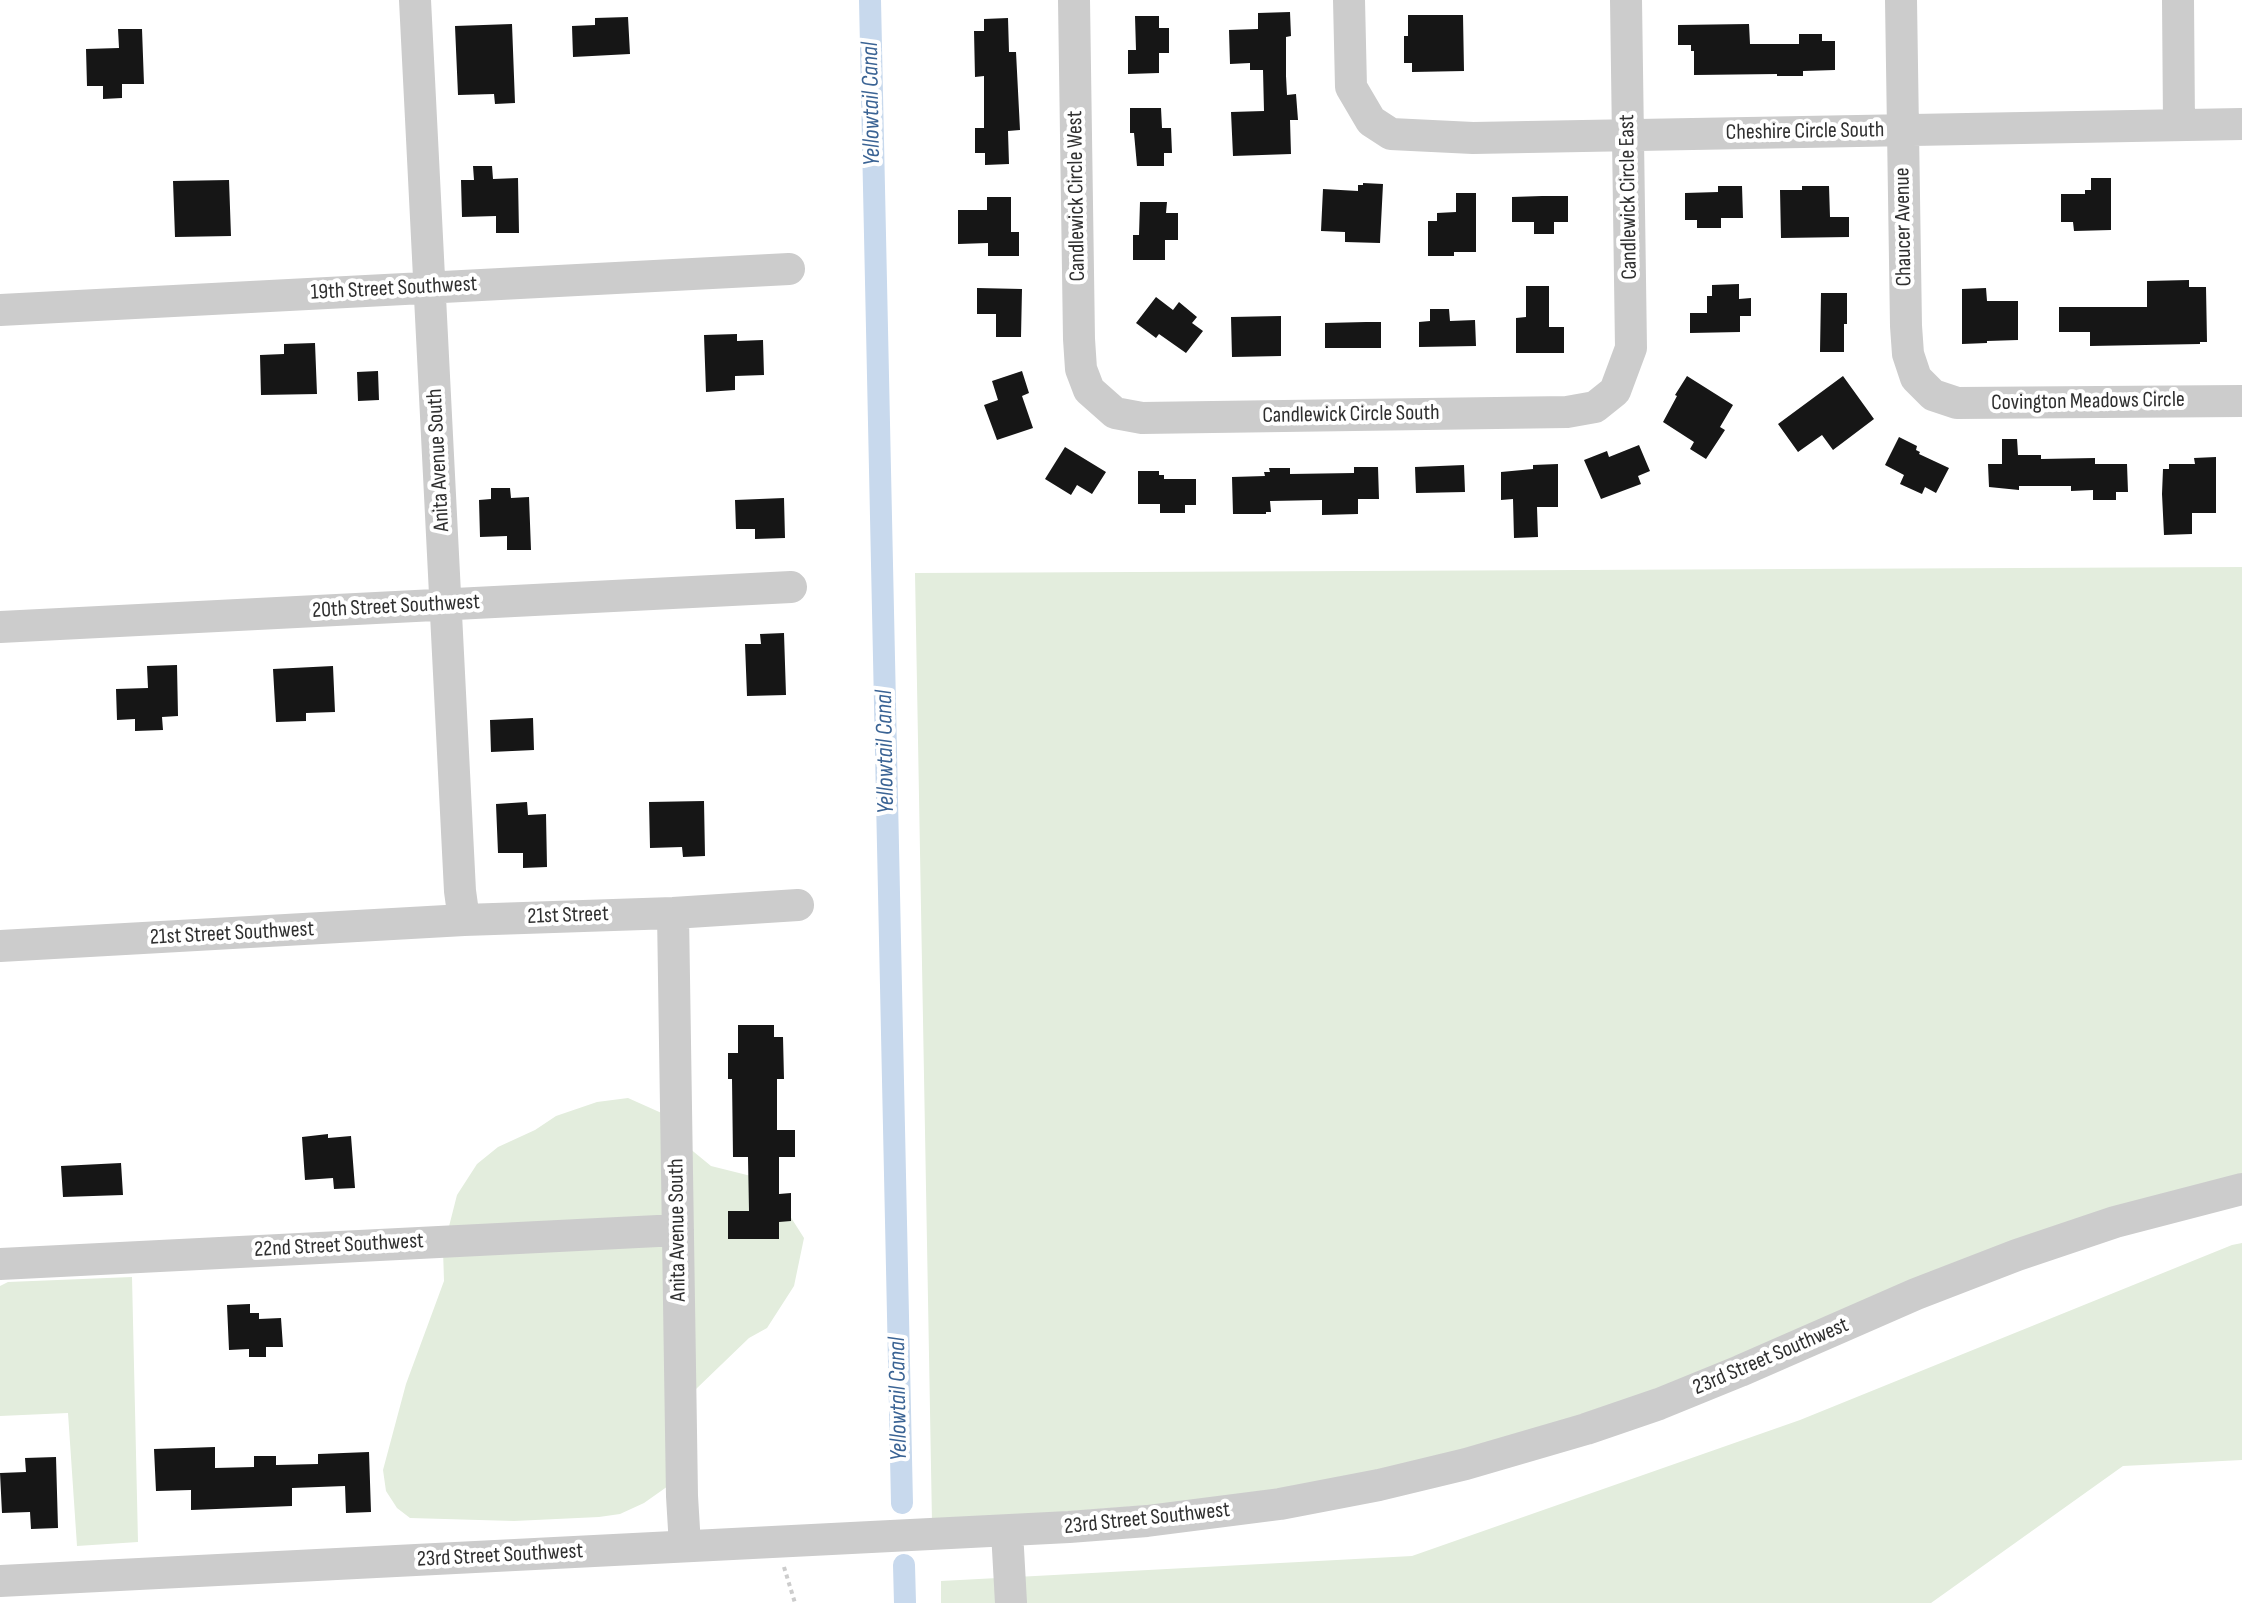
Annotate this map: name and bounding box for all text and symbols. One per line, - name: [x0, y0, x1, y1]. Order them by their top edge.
- water label: Yellowtail Canal: [857, 42, 887, 166]
- street label: Candlewick Circle West: [1062, 110, 1092, 282]
- street label: Candlewick Circle East: [1614, 114, 1644, 280]
- street label: Cheshire Circle South: [1726, 117, 1884, 147]
- street label: Chaucer Avenue: [1890, 167, 1918, 287]
- street label: 19th Street Southwest: [310, 271, 478, 307]
- street label: Covington Meadows Circle: [1991, 387, 2185, 417]
- street label: Anita Avenue South: [422, 388, 456, 532]
- street label: Candlewick Circle South: [1262, 400, 1440, 430]
- street label: 20th Street Southwest: [311, 589, 481, 625]
- water label: Yellowtail Canal: [871, 690, 901, 814]
- street label: 21st Street: [527, 901, 609, 931]
- street label: 21st Street Southwest: [149, 917, 315, 951]
- street label: Anita Avenue South: [664, 1158, 692, 1302]
- street label: 22nd Street Southwest: [254, 1228, 424, 1264]
- street label: 23rd Street Southwest: [1689, 1312, 1853, 1402]
- water label: Yellowtail Canal: [884, 1337, 914, 1461]
- street label: 23rd Street Southwest: [1063, 1497, 1231, 1541]
- street label: 23rd Street Southwest: [416, 1538, 584, 1574]

